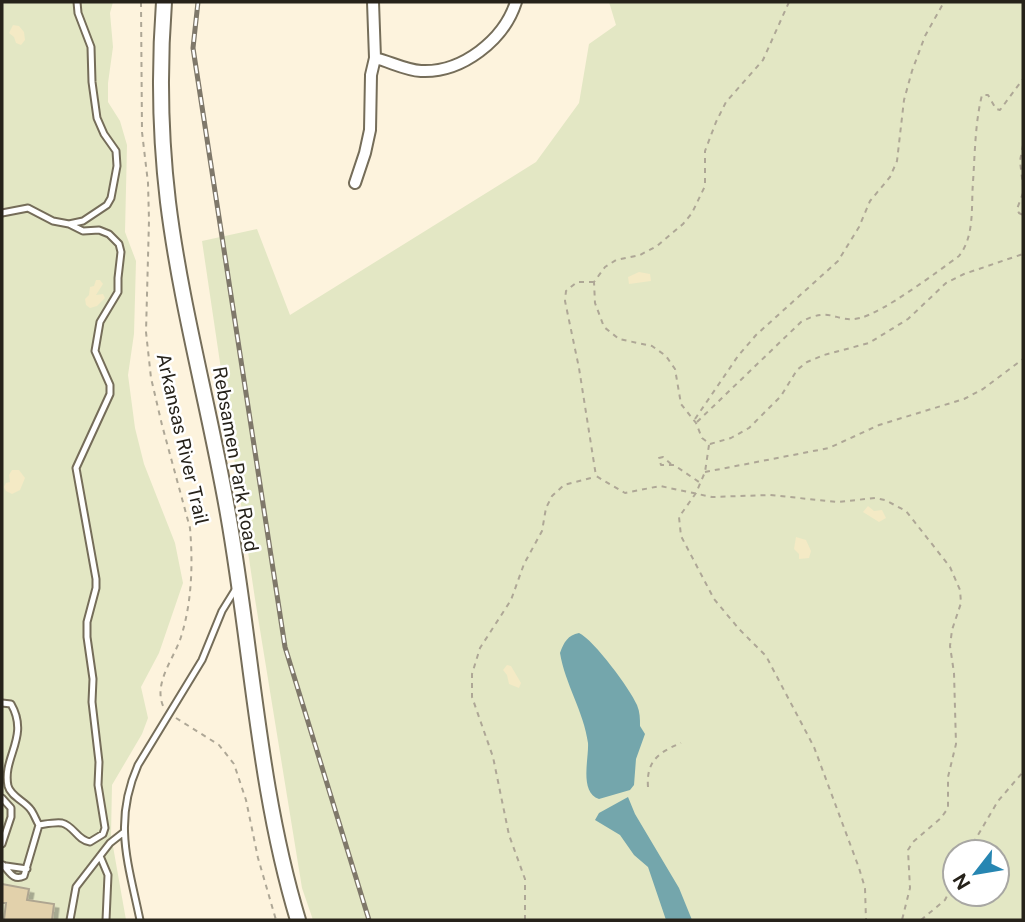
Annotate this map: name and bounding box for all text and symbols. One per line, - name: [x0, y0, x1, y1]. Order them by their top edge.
- street label: Arkansas River Trail: [153, 351, 213, 527]
- street label: Rebsamen Park Road: [209, 365, 263, 553]
- north arrow: [941, 838, 1011, 908]
- text: N: [948, 870, 975, 894]

